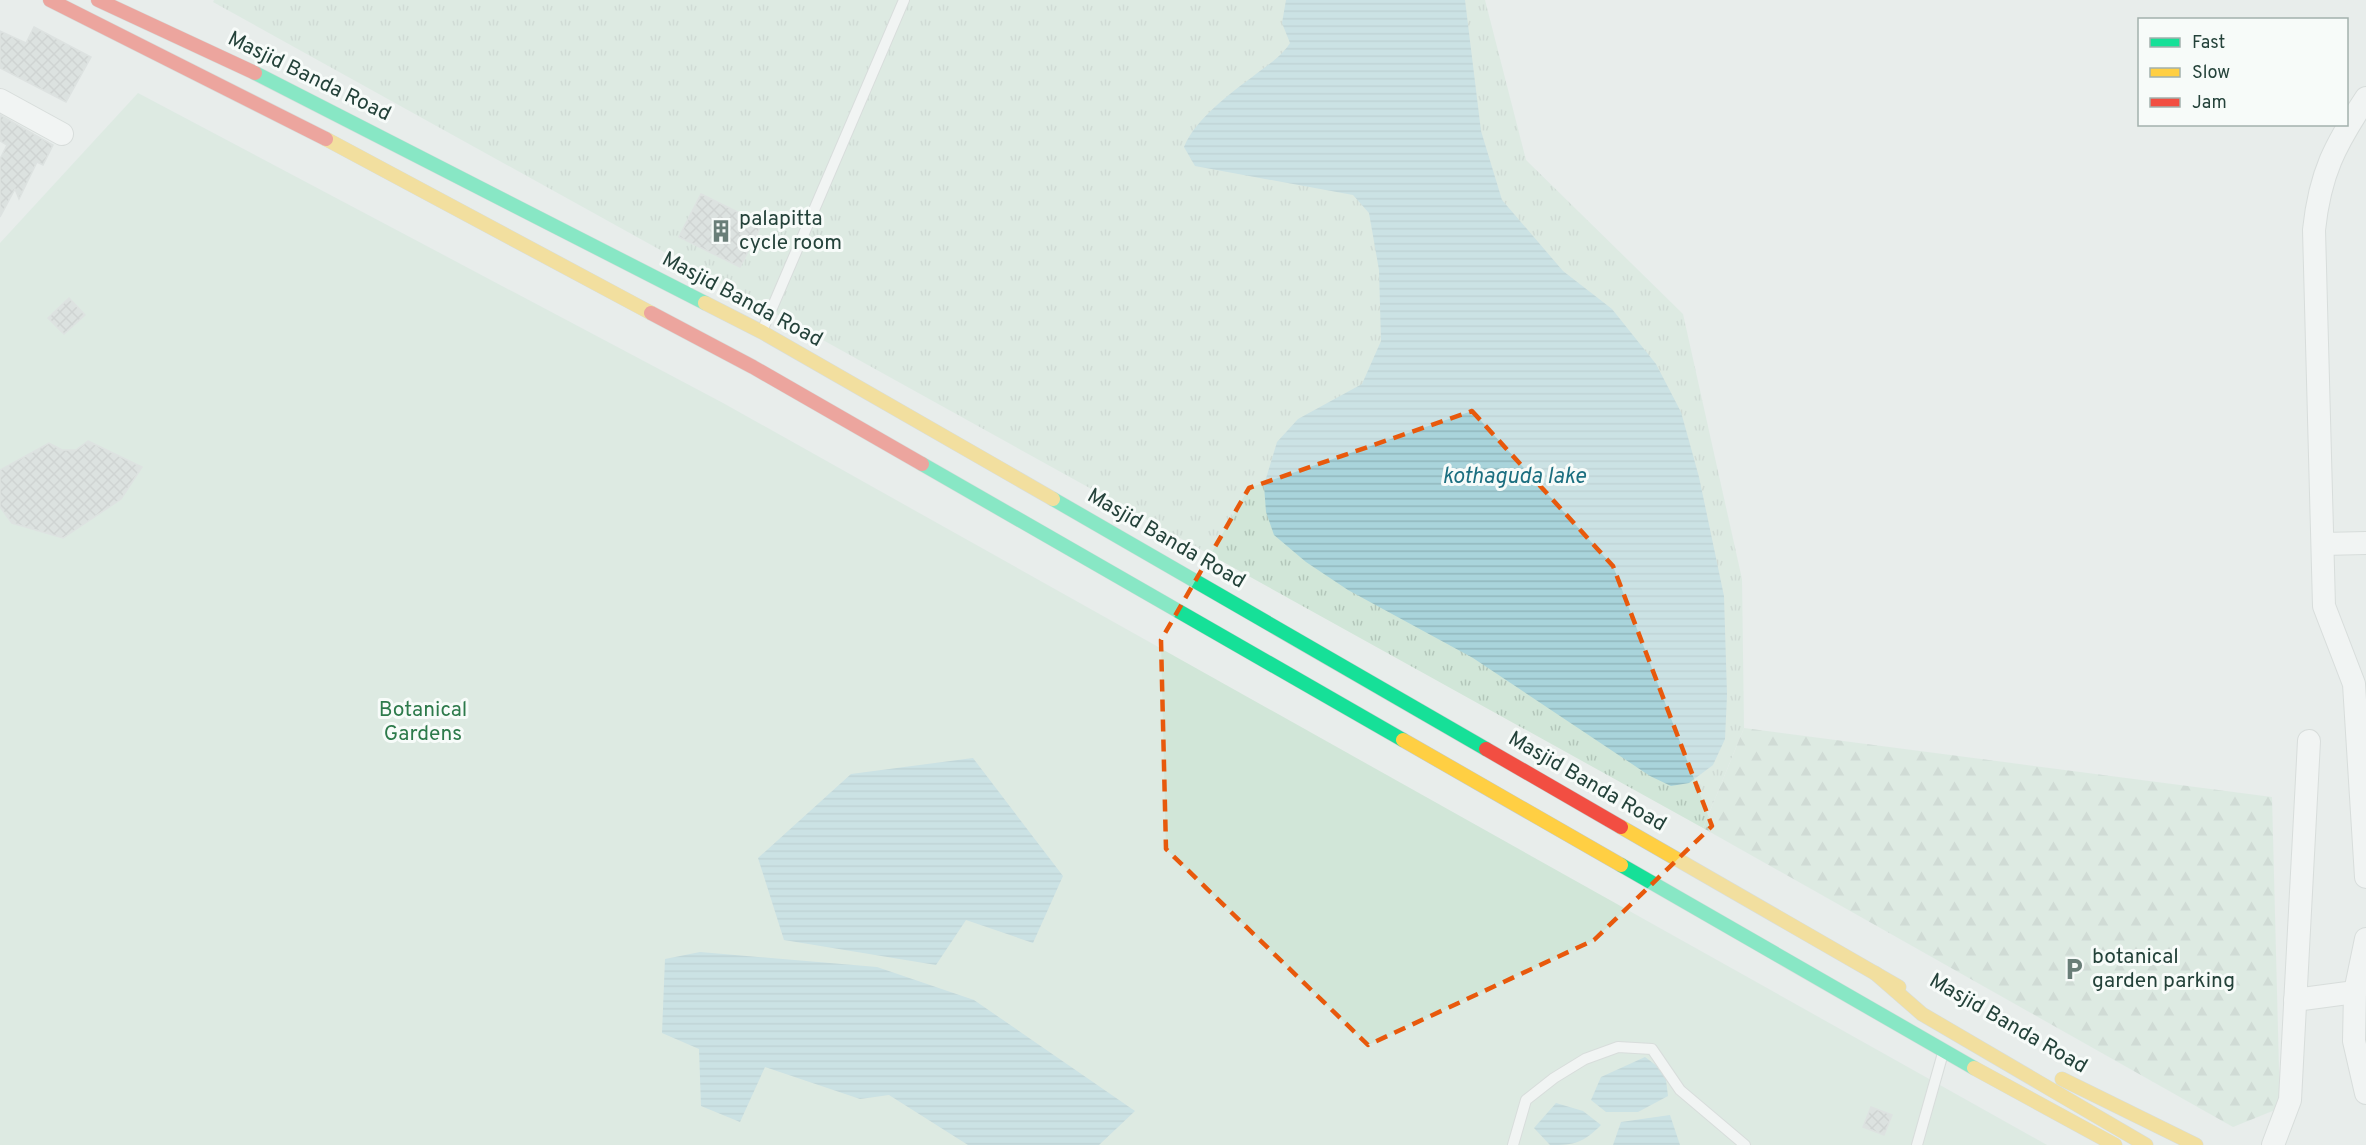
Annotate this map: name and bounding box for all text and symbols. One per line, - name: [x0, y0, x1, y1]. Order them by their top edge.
- legend: [2138, 18, 2348, 126]
- street label: Masjid Banda Road: [223, 26, 395, 128]
- text: Fast: [2192, 32, 2225, 55]
- text: Slow: [2192, 62, 2230, 85]
- text: Jam: [2192, 92, 2227, 115]
- place label: palapitta cycle room: [739, 206, 842, 257]
- building icon: palapitta cycle room: [708, 218, 734, 244]
- street label: Masjid Banda Road: [657, 246, 827, 354]
- water label: kothaguda lake: [1442, 464, 1586, 491]
- street label: Masjid Banda Road: [1082, 483, 1250, 595]
- park label: Botanical Gardens: [379, 697, 467, 748]
- street label: Masjid Banda Road: [1503, 726, 1671, 838]
- place label: botanical garden parking: [2092, 944, 2235, 995]
- parking icon: botanical garden parking: [2061, 956, 2087, 982]
- street label: Masjid Banda Road: [1924, 968, 2092, 1080]

